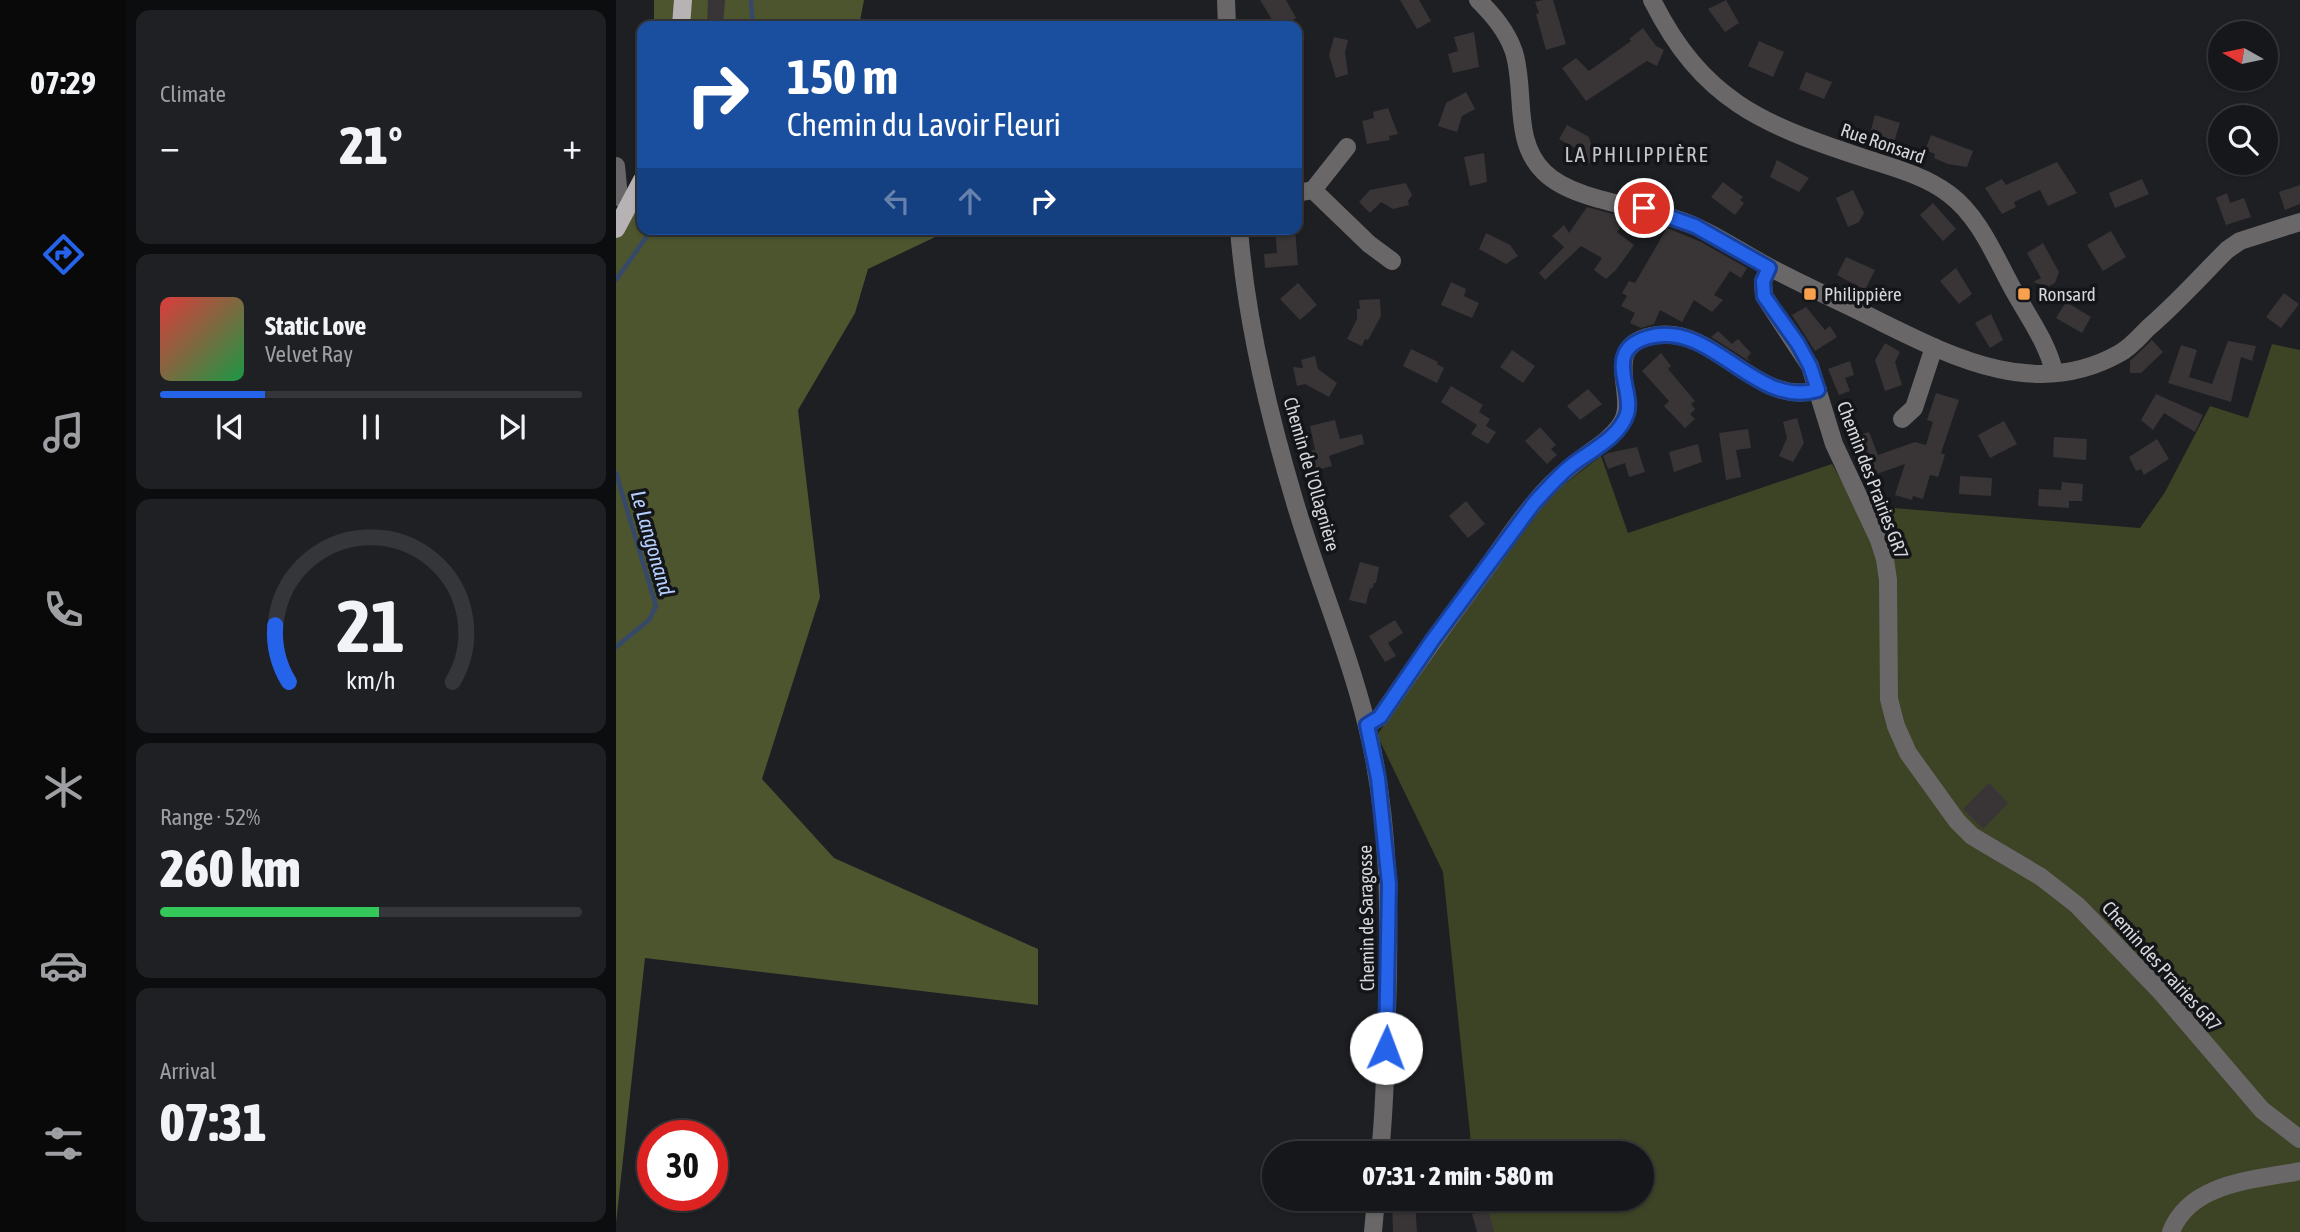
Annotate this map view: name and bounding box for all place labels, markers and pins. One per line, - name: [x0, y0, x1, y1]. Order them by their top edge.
- pin: [1614, 178, 1674, 238]
- place label: Philippière: [1824, 283, 1902, 305]
- place label: Ronsard: [2038, 283, 2096, 305]
- marker: Philippière: [1802, 286, 1818, 302]
- marker: Ronsard: [2016, 286, 2032, 302]

